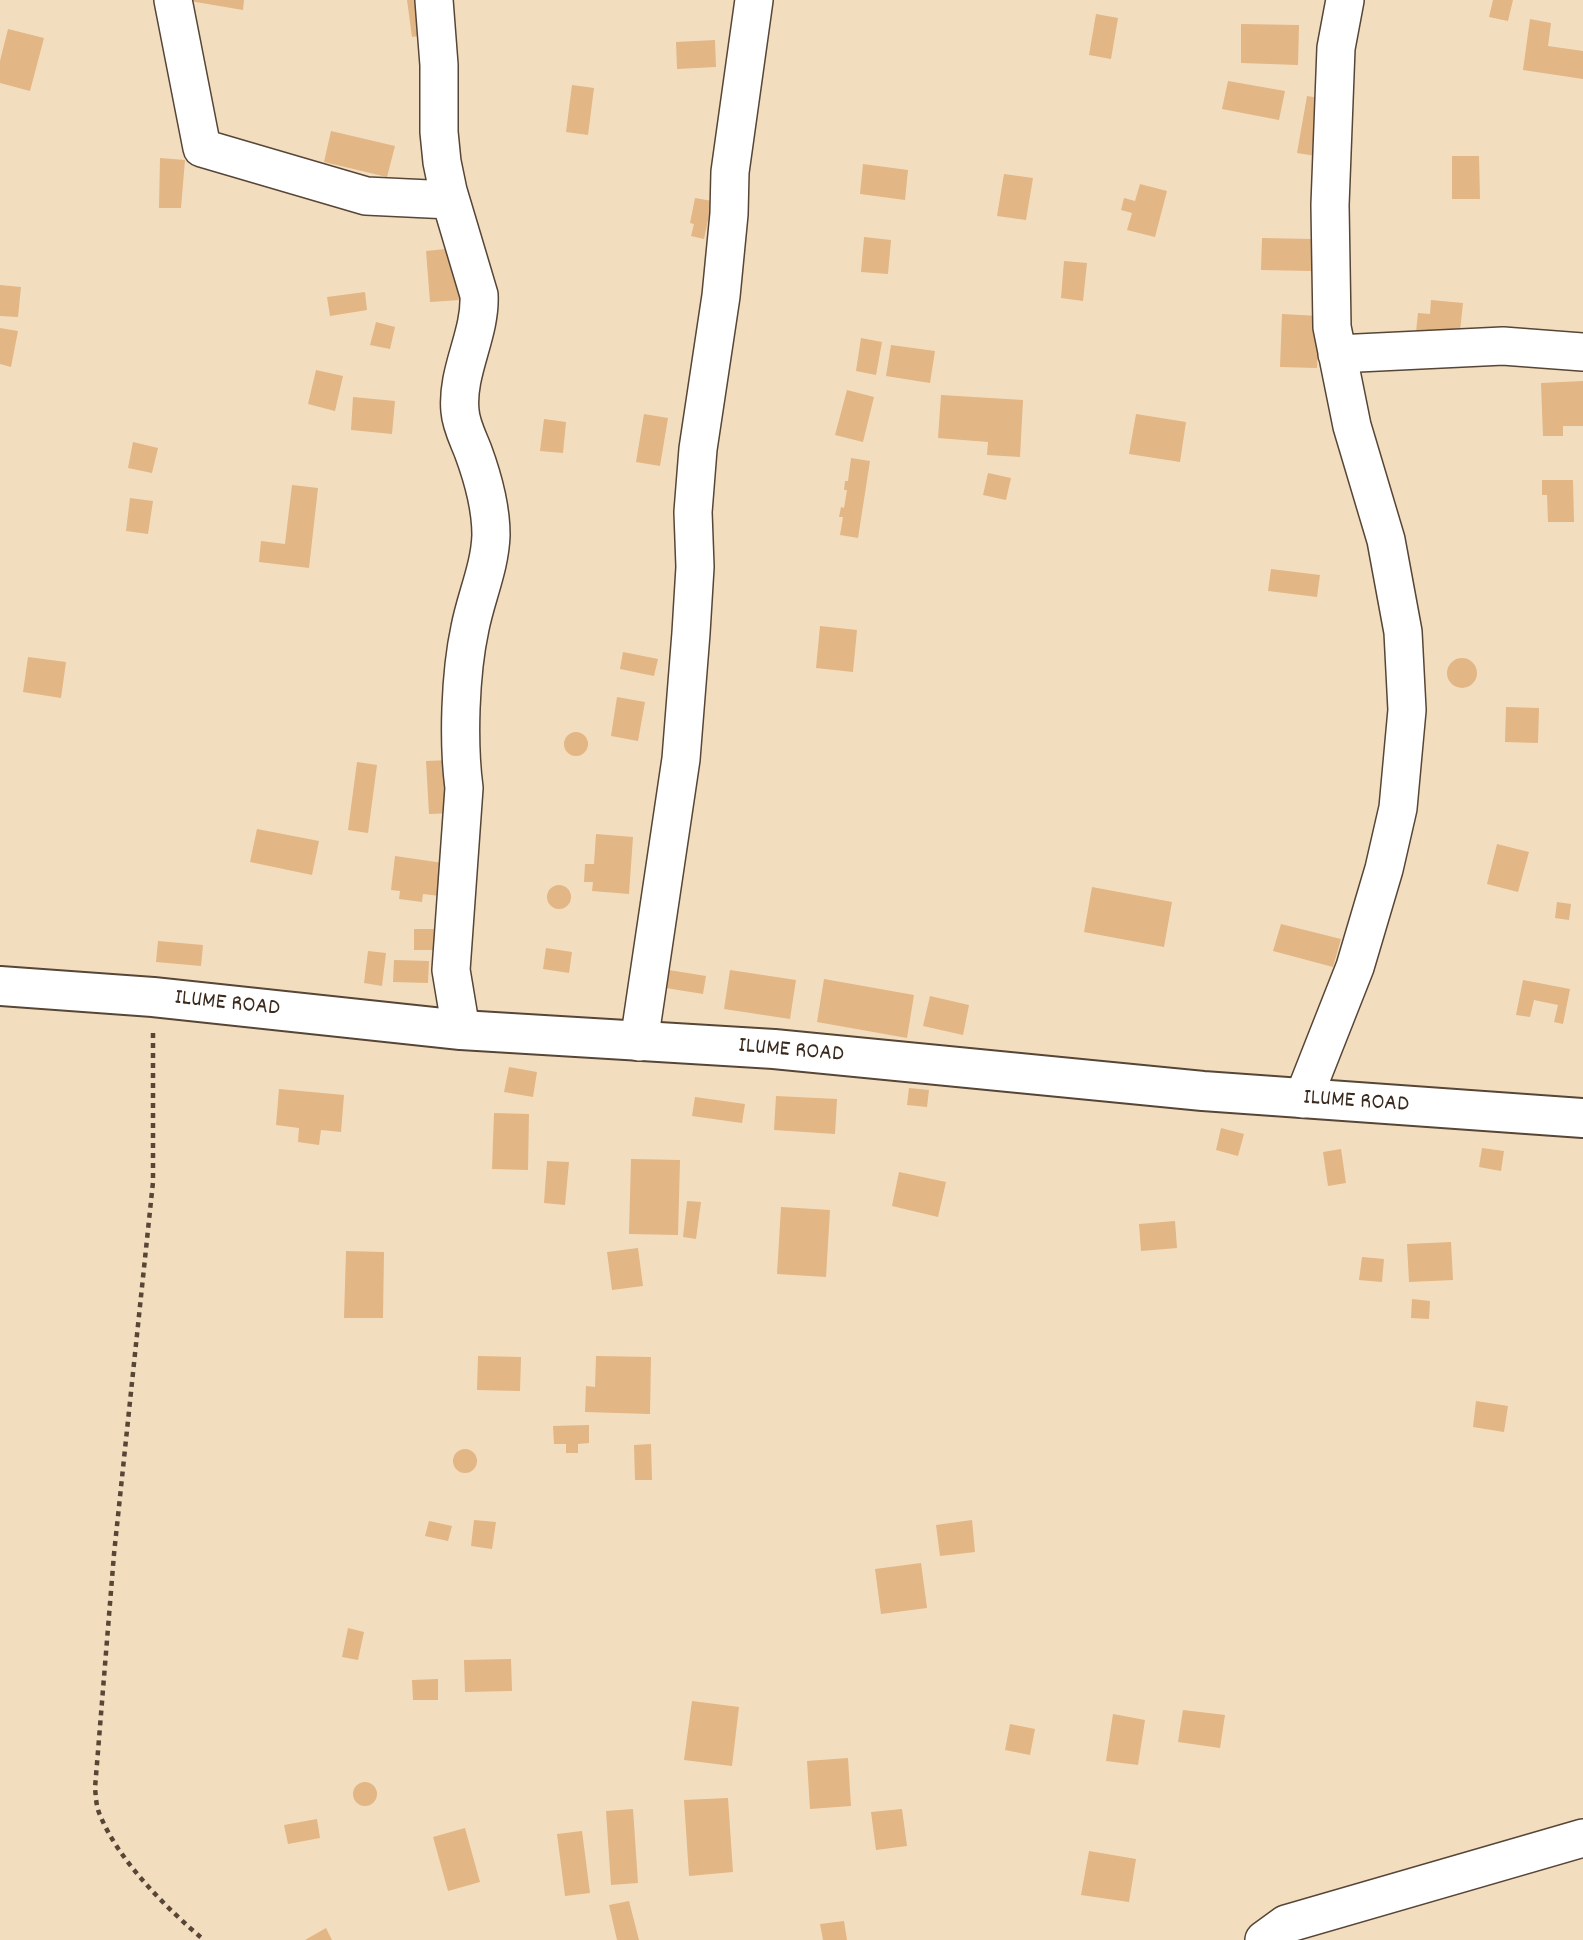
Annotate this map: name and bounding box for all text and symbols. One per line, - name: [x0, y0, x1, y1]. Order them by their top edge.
- street label: ILUME ROAD: [173, 986, 281, 1024]
- street label: ILUME ROAD: [737, 1034, 845, 1070]
- street label: ILUME ROAD: [1302, 1086, 1410, 1120]

